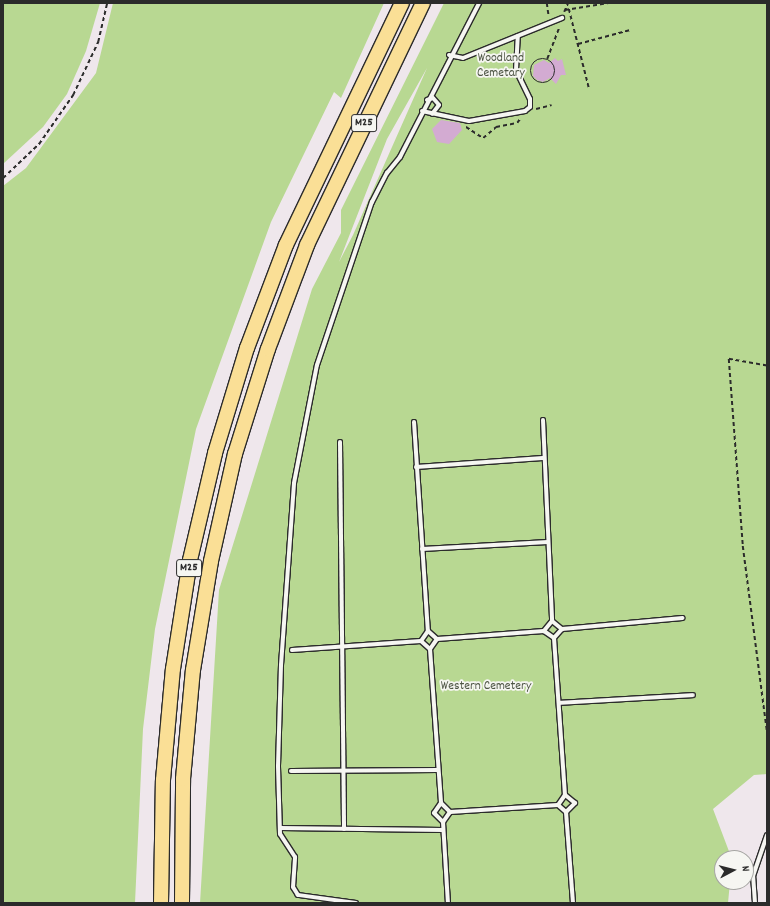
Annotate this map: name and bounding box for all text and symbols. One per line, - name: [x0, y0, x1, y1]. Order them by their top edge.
- park label: Woodland Cemetary: [477, 52, 525, 83]
- road number: M25: [351, 113, 377, 133]
- road number: M25: [176, 558, 202, 578]
- park label: Western Cemetery: [441, 679, 531, 695]
- north arrow: [714, 850, 754, 890]
- text: N: [737, 865, 753, 872]

